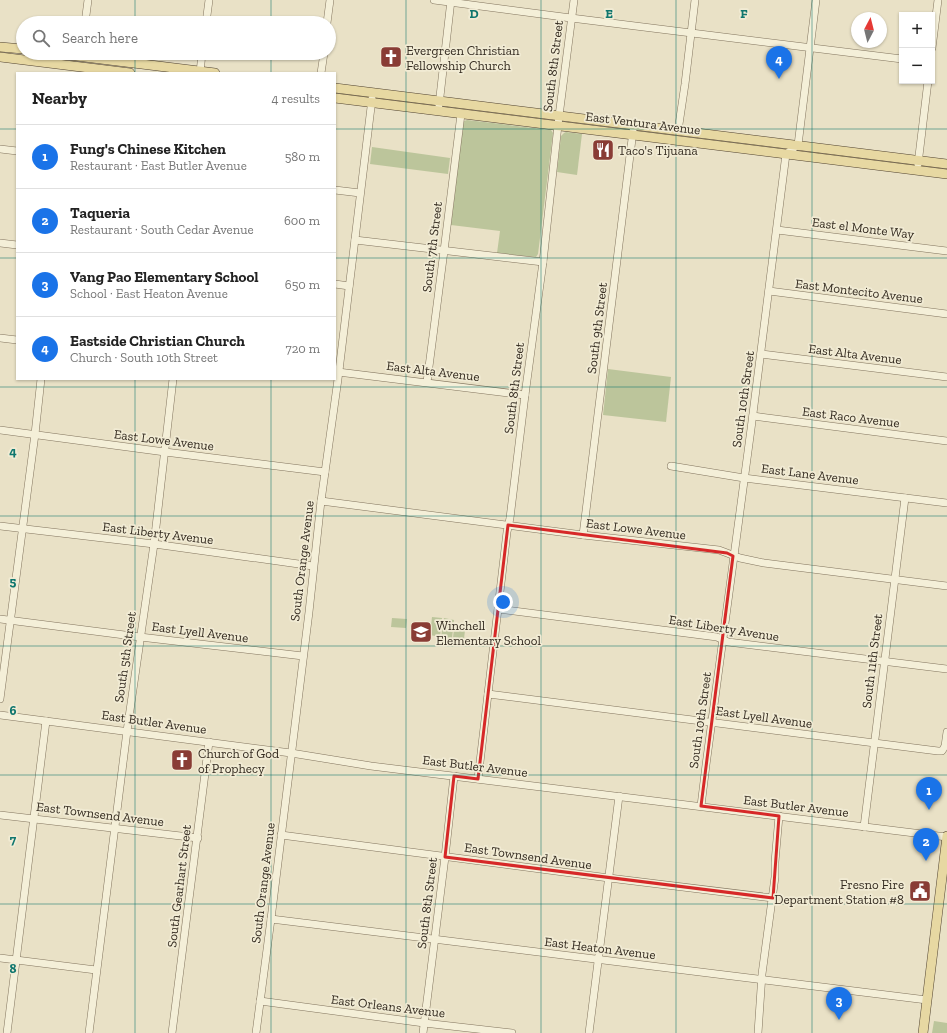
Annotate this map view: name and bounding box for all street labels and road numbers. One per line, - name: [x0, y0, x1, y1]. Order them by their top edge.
- street label: South 8th Street: [540, 19, 566, 113]
- street label: East Ventura Avenue: [585, 109, 701, 137]
- street label: South 7th Street: [419, 201, 445, 293]
- street label: East el Monte Way: [811, 214, 915, 242]
- street label: East Montecito Avenue: [794, 276, 924, 306]
- street label: South 9th Street: [584, 281, 610, 375]
- street label: South 8th Street: [501, 341, 527, 435]
- street label: East Alta Avenue: [808, 341, 902, 367]
- street label: South 10th Street: [729, 350, 757, 448]
- street label: East Alta Avenue: [386, 358, 480, 384]
- street label: East Raco Avenue: [801, 404, 901, 430]
- street label: East Lowe Avenue: [113, 426, 215, 454]
- street label: East Lane Avenue: [760, 461, 860, 487]
- street label: South Orange Avenue: [287, 500, 317, 622]
- street label: East Lowe Avenue: [585, 515, 687, 543]
- street label: East Liberty Avenue: [102, 519, 214, 547]
- street label: South 5th Street: [111, 610, 139, 703]
- street label: East Liberty Avenue: [668, 612, 780, 644]
- street label: South 11th Street: [859, 613, 885, 709]
- street label: East Lyell Avenue: [151, 619, 249, 645]
- street label: South 10th Street: [686, 671, 714, 769]
- street label: East Lyell Avenue: [715, 703, 813, 731]
- street label: East Butler Avenue: [101, 707, 207, 737]
- street label: East Butler Avenue: [422, 752, 528, 780]
- street label: East Butler Avenue: [743, 792, 849, 820]
- street label: East Townsend Avenue: [35, 799, 165, 829]
- street label: South Orange Avenue: [248, 822, 278, 944]
- street label: South Gearhart Street: [164, 824, 194, 948]
- street label: East Townsend Avenue: [463, 840, 593, 872]
- street label: South 8th Street: [414, 856, 440, 950]
- street label: East Heaton Avenue: [544, 934, 656, 962]
- street label: East Orleans Avenue: [330, 992, 446, 1020]

